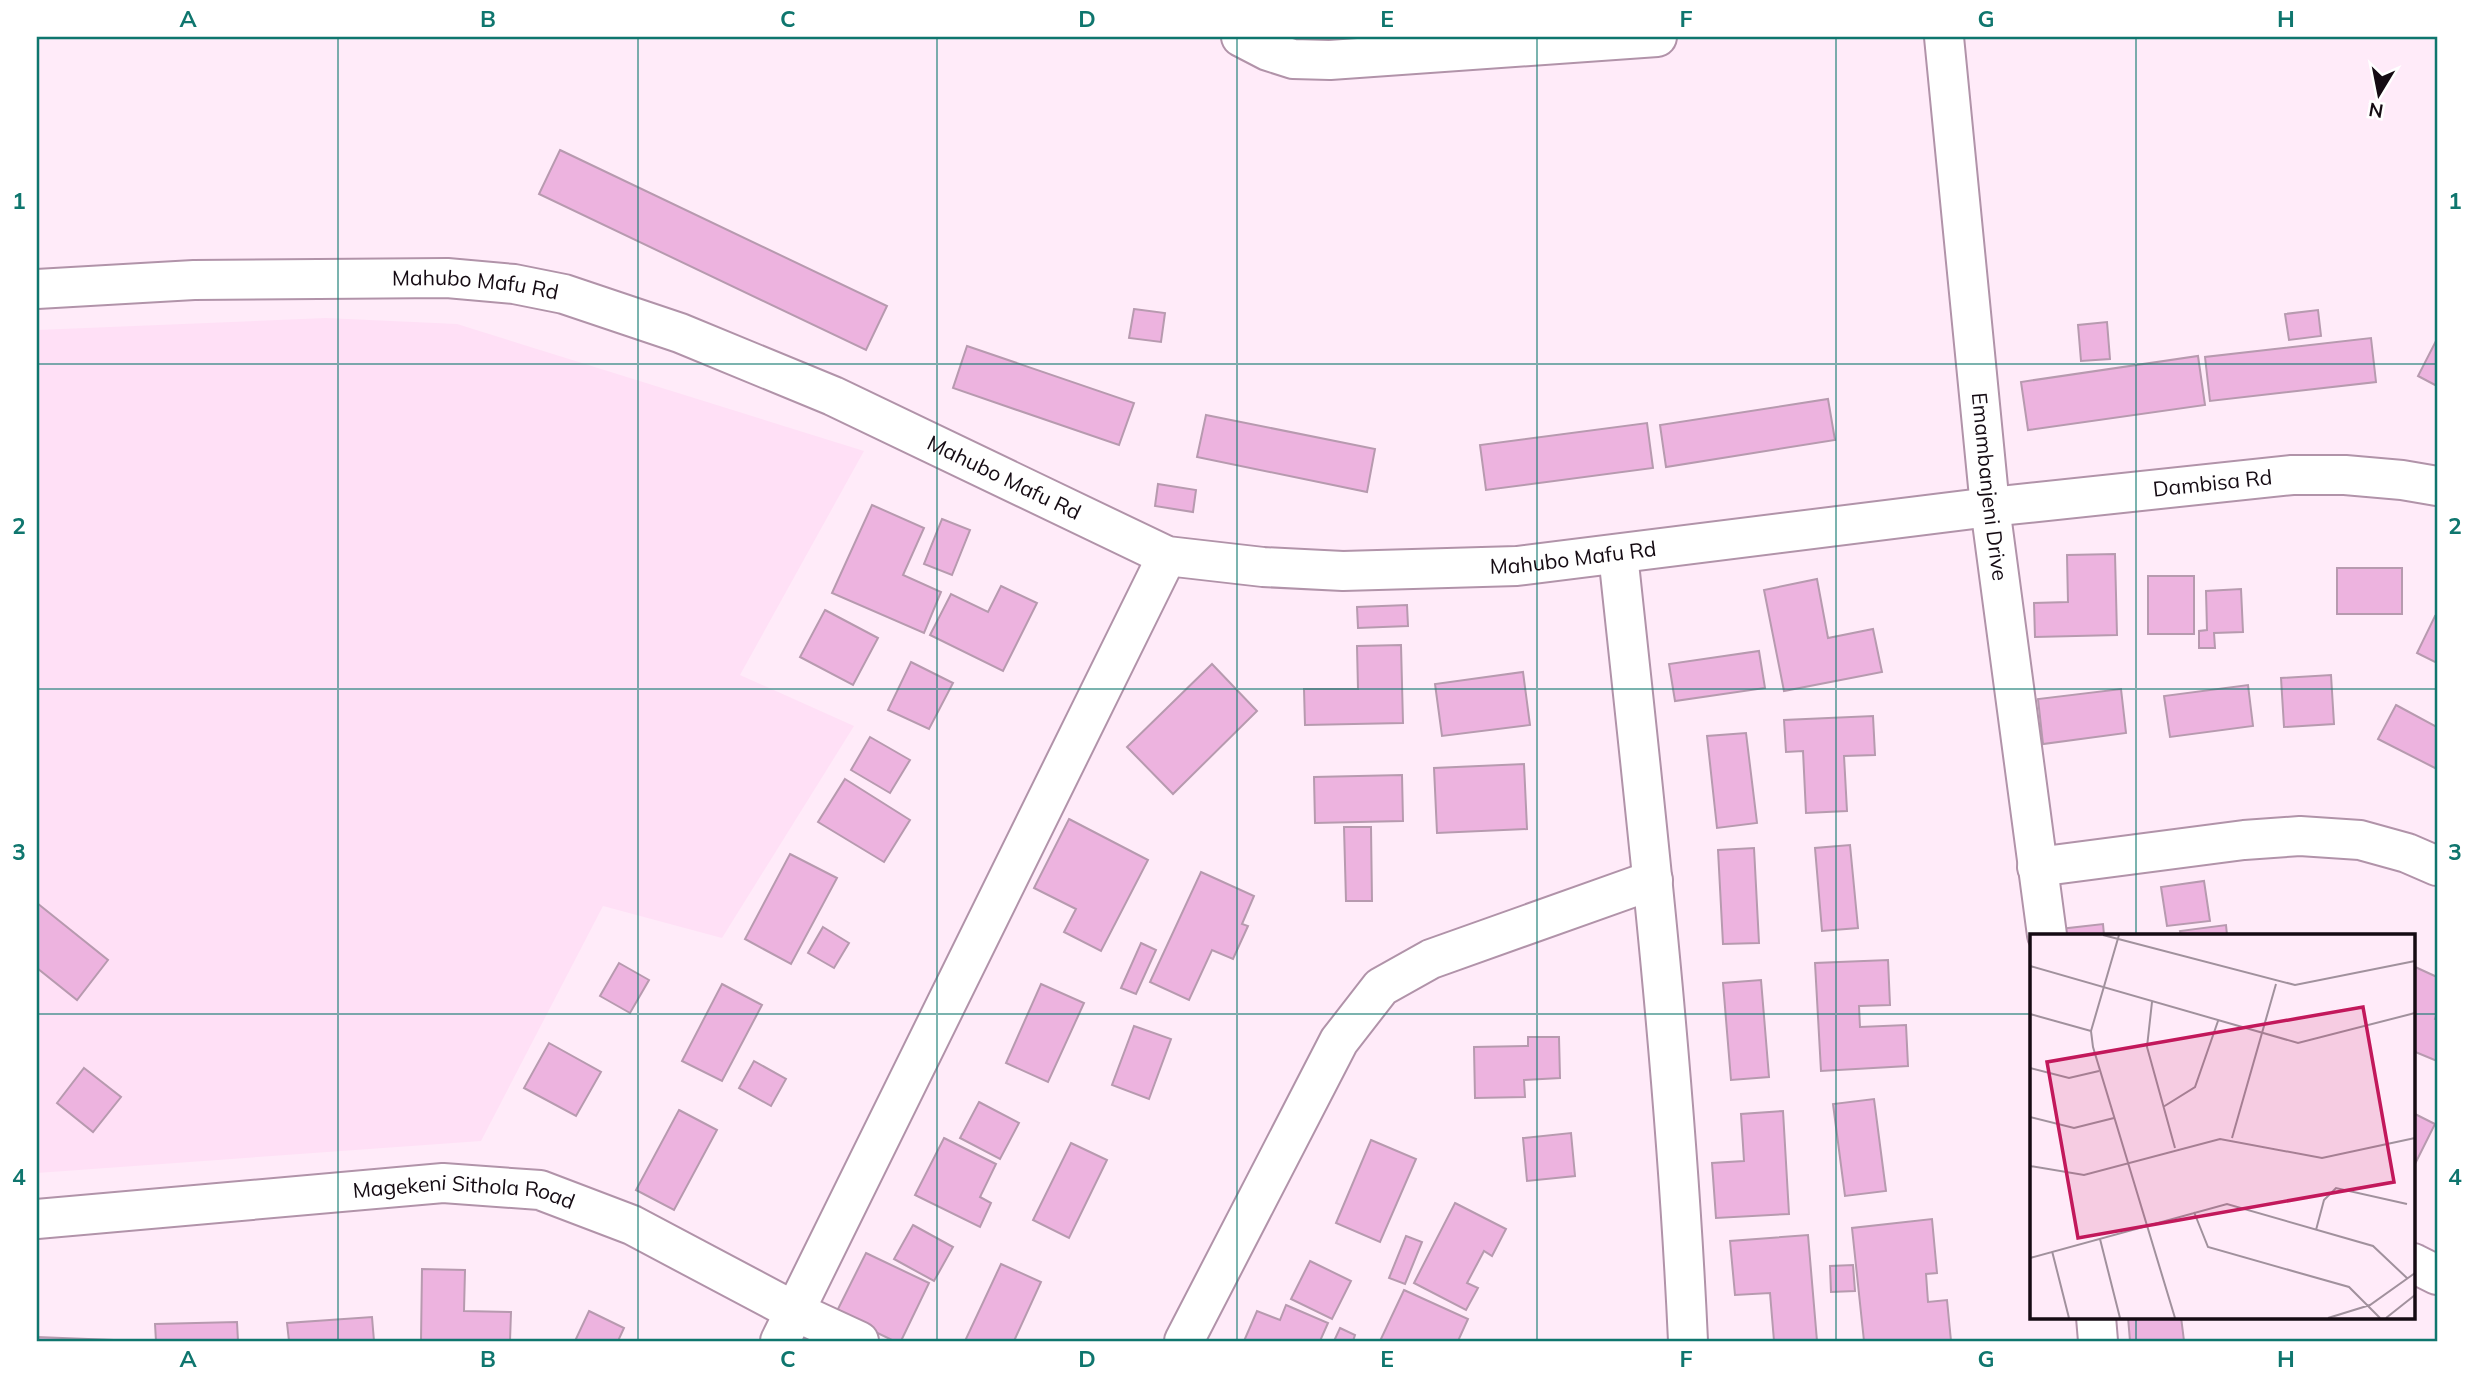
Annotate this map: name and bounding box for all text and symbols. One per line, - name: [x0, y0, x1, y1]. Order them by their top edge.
- text: A: [179, 4, 197, 33]
- text: B: [480, 4, 496, 33]
- text: C: [780, 4, 796, 33]
- text: D: [1078, 4, 1096, 33]
- text: E: [1380, 4, 1394, 33]
- text: F: [1679, 4, 1693, 33]
- text: G: [1977, 4, 1995, 33]
- text: H: [2277, 4, 2295, 33]
- north arrow: [2344, 60, 2414, 130]
- text: N: [2367, 98, 2385, 124]
- text: 1: [12, 186, 26, 215]
- text: 1: [2448, 186, 2462, 215]
- street label: Mahubo Mafu Rd: [392, 264, 561, 305]
- street label: Emambanjeni Drive: [1967, 391, 2014, 582]
- street label: Mahubo Mafu Rd: [923, 429, 1086, 525]
- street label: Dambisa Rd: [2152, 463, 2273, 502]
- text: 2: [12, 511, 26, 540]
- text: 2: [2448, 511, 2462, 540]
- street label: Mahubo Mafu Rd: [1489, 535, 1658, 579]
- text: 3: [12, 837, 26, 866]
- text: 3: [2448, 837, 2462, 866]
- inset map: [2030, 934, 2414, 1318]
- text: 4: [12, 1162, 26, 1191]
- text: 4: [2448, 1162, 2462, 1191]
- street label: Magekeni Sithola Road: [352, 1169, 579, 1214]
- text: A: [179, 1344, 197, 1373]
- text: B: [480, 1344, 496, 1373]
- text: C: [780, 1344, 796, 1373]
- text: D: [1078, 1344, 1096, 1373]
- text: E: [1380, 1344, 1394, 1373]
- text: F: [1679, 1344, 1693, 1373]
- text: G: [1977, 1344, 1995, 1373]
- text: H: [2277, 1344, 2295, 1373]

